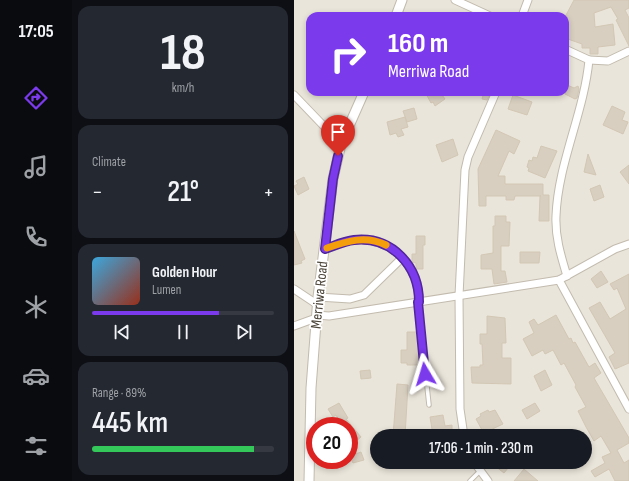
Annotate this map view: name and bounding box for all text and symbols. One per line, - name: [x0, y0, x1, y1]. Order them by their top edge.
- text: 17:05: [18, 21, 54, 42]
- text: 18: [161, 22, 205, 85]
- text: 160 m: [388, 27, 448, 60]
- icon: right: [322, 28, 374, 80]
- text: Merriwa Road: [388, 61, 469, 82]
- text: km/h: [172, 80, 194, 96]
- icon: directions: [22, 84, 50, 112]
- pin: [321, 115, 355, 156]
- icon: arrive: [327, 121, 349, 143]
- icon: music: [22, 153, 50, 181]
- text: Climate: [92, 154, 126, 170]
- text: 21°: [167, 174, 199, 210]
- text: −: [92, 179, 103, 206]
- text: +: [263, 179, 274, 206]
- icon: phone: [22, 223, 50, 251]
- street label: Merriwa Road: [307, 260, 332, 330]
- text: Golden Hour: [152, 263, 217, 282]
- text: Lumen: [152, 282, 181, 298]
- icon: climate: [22, 293, 50, 321]
- icon: previous: [111, 321, 133, 343]
- icon: pause: [172, 321, 194, 343]
- icon: next: [233, 321, 255, 343]
- position arrow: [404, 353, 446, 395]
- icon: car: [22, 362, 50, 390]
- text: Range · 89%: [92, 385, 146, 401]
- text: 445 km: [92, 405, 168, 441]
- speed limit sign: 20: [306, 417, 358, 469]
- icon: filters: [22, 432, 50, 460]
- text: 17:06 · 1 min · 230 m: [429, 439, 533, 458]

